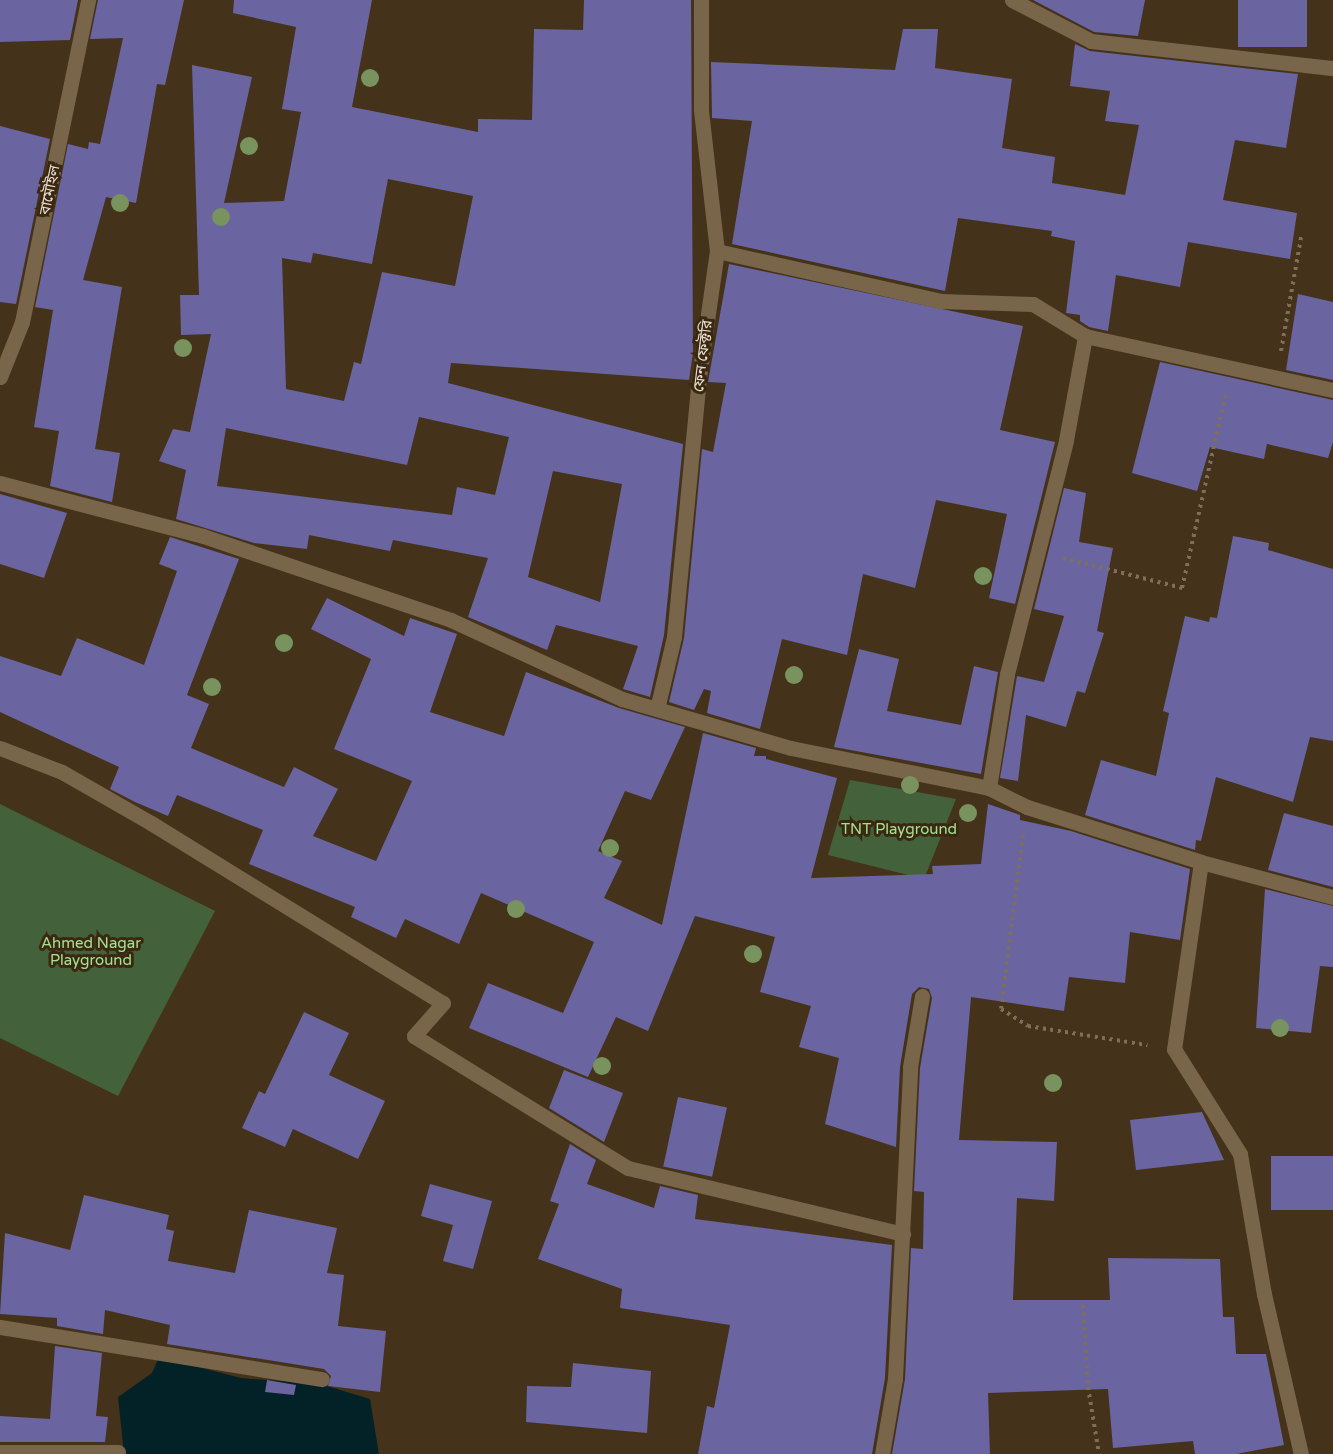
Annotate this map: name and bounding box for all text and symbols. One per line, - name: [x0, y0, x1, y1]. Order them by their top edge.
- street label: বামৌইল: [36, 163, 64, 217]
- street label: ফেন ফেক্টরি: [690, 319, 716, 393]
- park label: TNT Playground: [841, 821, 957, 839]
- park label: Ahmed Nagar Playground: [41, 934, 141, 969]

